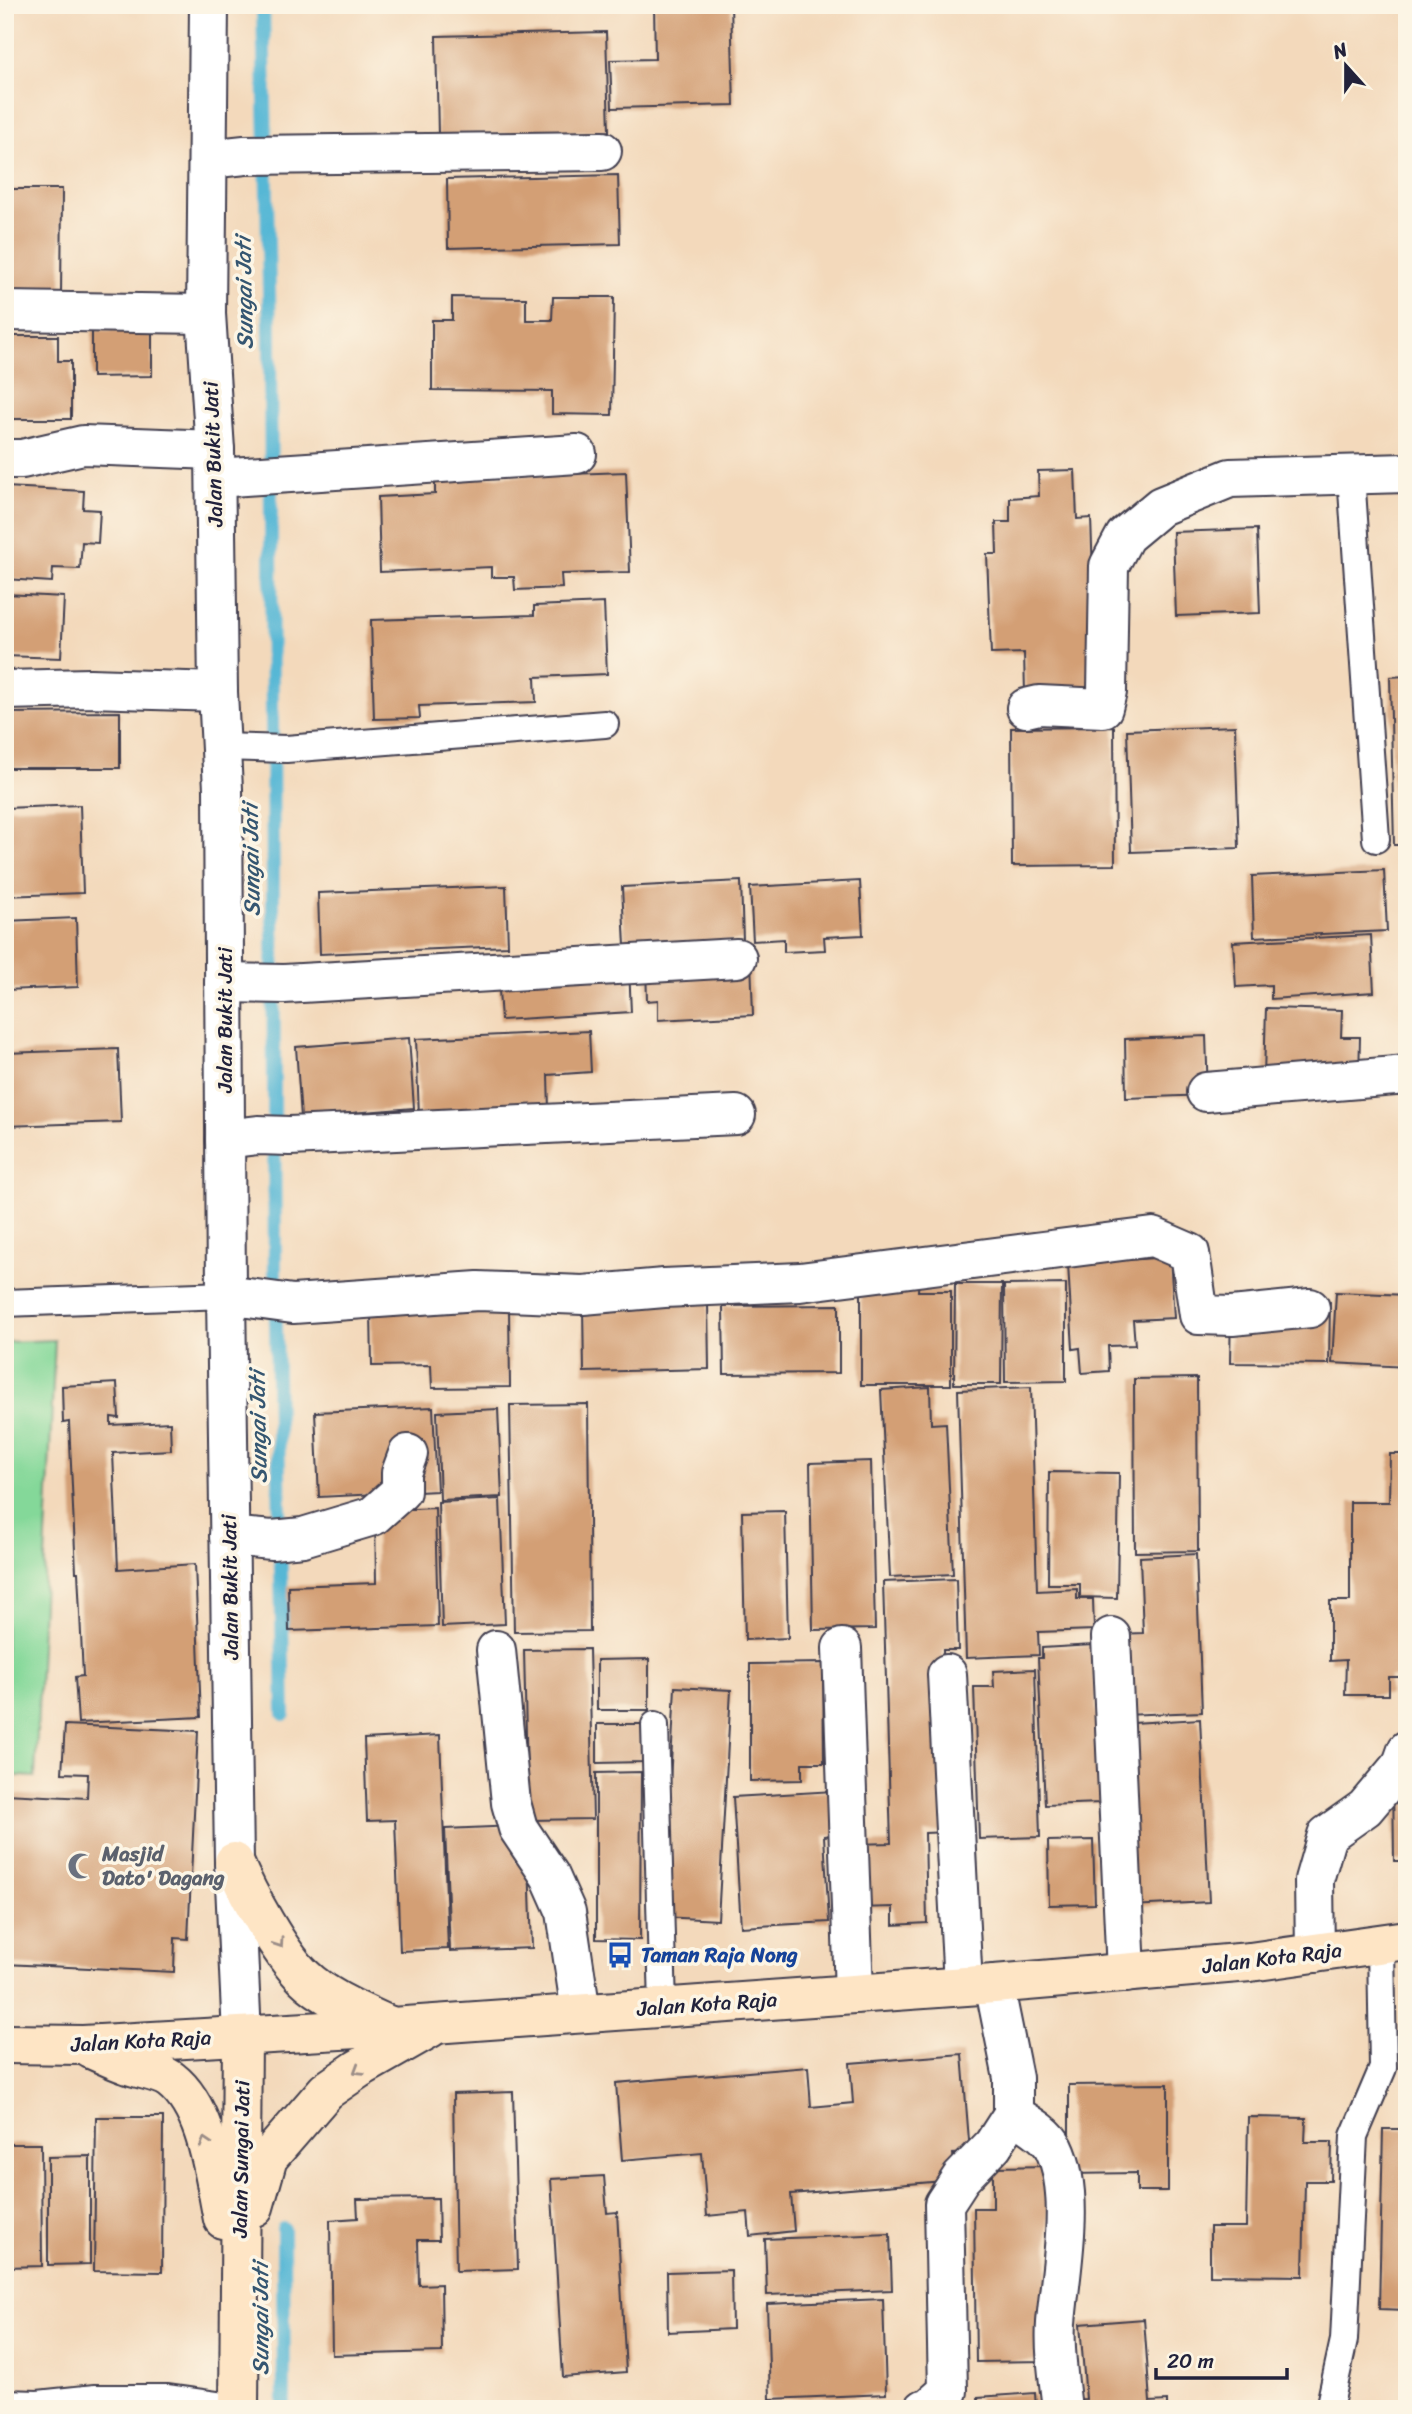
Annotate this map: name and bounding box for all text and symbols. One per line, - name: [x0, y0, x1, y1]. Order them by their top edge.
- north arrow: [1310, 32, 1380, 102]
- text: N: [1327, 33, 1353, 69]
- water label: Sungai Jati: [222, 232, 265, 350]
- street label: Jalan Bukit Jati: [191, 380, 235, 528]
- water label: Sungai Jati: [229, 799, 272, 917]
- street label: Jalan Bukit Jati: [206, 946, 244, 1094]
- water label: Sungai Jati: [236, 1366, 279, 1484]
- street label: Jalan Bukit Jati: [210, 1513, 250, 1661]
- place label: Masjid Dato' Dagang: [101, 1835, 225, 1897]
- mosque icon: Masjid Dato' Dagang: [66, 1851, 96, 1881]
- street label: Jalan Kota Raja: [1199, 1931, 1344, 1986]
- one-way arrow: [271, 1935, 283, 1948]
- place label: Taman Raja Nong: [641, 1936, 798, 1974]
- bus stop icon: Taman Raja Nong: [605, 1940, 635, 1970]
- street label: Jalan Kota Raja: [635, 1980, 779, 2028]
- street label: Jalan Kota Raja: [69, 2018, 213, 2064]
- one-way arrow: [353, 2061, 366, 2074]
- street label: Jalan Sungai Jati: [221, 2079, 261, 2239]
- one-way arrow: [199, 2137, 214, 2149]
- water label: Sungai Jati: [240, 2258, 281, 2375]
- scale bar: [1156, 2337, 1288, 2381]
- text: 20 m: [1167, 2342, 1214, 2380]

